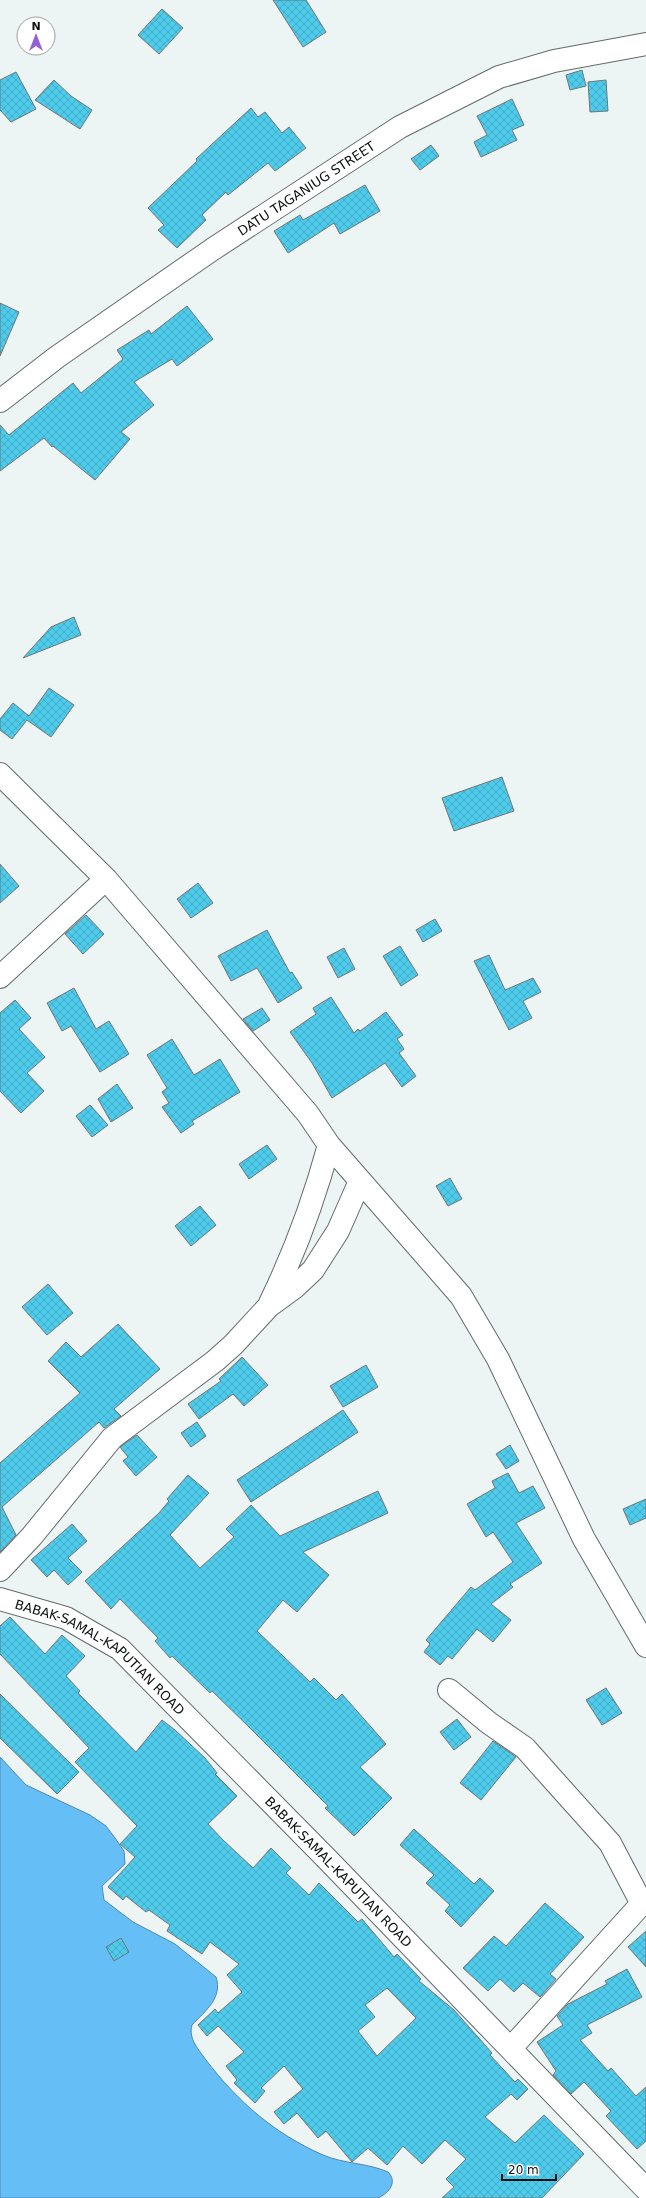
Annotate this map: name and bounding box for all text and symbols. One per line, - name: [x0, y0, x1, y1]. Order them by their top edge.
- north arrow: [16, 16, 56, 56]
- text: N: [31, 20, 41, 33]
- street label: DATU TAGANIUG STREET: [235, 138, 378, 239]
- street label: BABAK-SAMAL-KAPUTIAN ROAD: [13, 1597, 187, 1718]
- street label: BABAK-SAMAL-KAPUTIAN ROAD: [262, 1794, 415, 1950]
- scale bar: [502, 2156, 556, 2182]
- text: 20 m: [508, 2163, 539, 2177]

